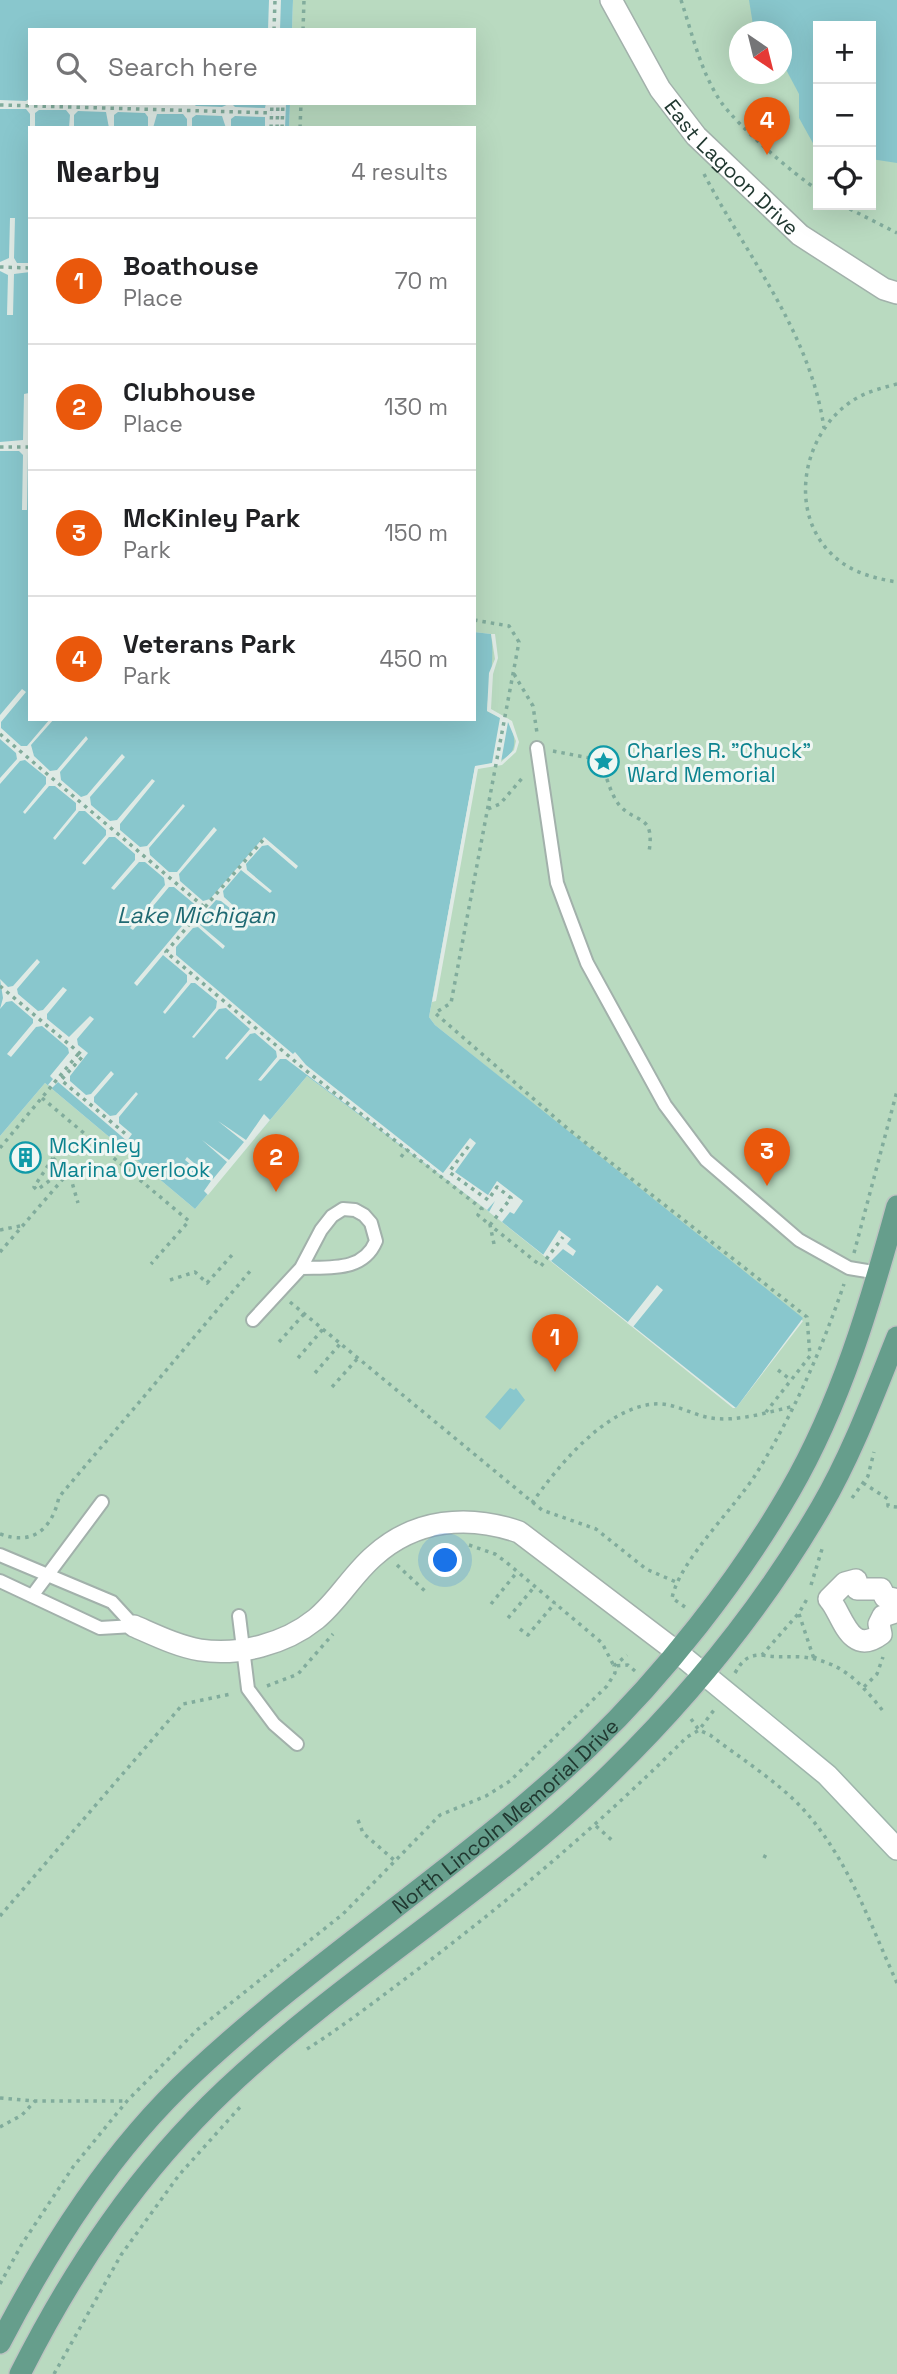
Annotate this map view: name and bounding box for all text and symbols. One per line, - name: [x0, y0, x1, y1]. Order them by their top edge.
- north arrow: [729, 21, 792, 84]
- map controls: [813, 21, 876, 210]
- button: +: [813, 21, 876, 84]
- search box: [28, 28, 476, 105]
- icon: search: [52, 48, 90, 86]
- text: Search here: [108, 50, 258, 84]
- button: −: [813, 84, 876, 147]
- street label: East Lagoon Drive: [659, 93, 805, 241]
- pin: 4: [744, 97, 790, 155]
- button: locate: [813, 147, 876, 210]
- text: Nearby: [56, 152, 160, 191]
- text: 4 results: [351, 157, 448, 187]
- text: Boathouse: [123, 249, 259, 283]
- text: 1: [74, 266, 84, 296]
- text: 70 m: [395, 266, 448, 296]
- text: Place: [123, 283, 183, 313]
- text: Clubhouse: [123, 375, 256, 409]
- text: 2: [72, 392, 86, 422]
- text: 130 m: [384, 392, 448, 422]
- text: Place: [123, 409, 183, 439]
- text: McKinley Park: [123, 501, 300, 535]
- text: 3: [72, 518, 86, 548]
- text: 150 m: [384, 518, 448, 548]
- text: Park: [123, 535, 171, 565]
- text: Veterans Park: [123, 627, 296, 661]
- text: 4: [72, 644, 86, 674]
- text: 450 m: [379, 644, 448, 674]
- text: Park: [123, 661, 171, 691]
- place label: Charles R. "Chuck" Ward Memorial: [627, 737, 811, 788]
- place icon: Charles R. "Chuck" Ward Memorial: [587, 745, 621, 779]
- water label: Lake Michigan: [117, 900, 276, 930]
- pin: 3: [744, 1128, 790, 1186]
- place label: McKinley Marina Overlook: [49, 1132, 210, 1183]
- pin: 2: [253, 1134, 299, 1192]
- building icon: McKinley Marina Overlook: [9, 1140, 43, 1174]
- pin: 1: [532, 1314, 578, 1372]
- your location: [428, 1543, 462, 1577]
- street label: North Lincoln Memorial Drive: [386, 1712, 624, 1919]

